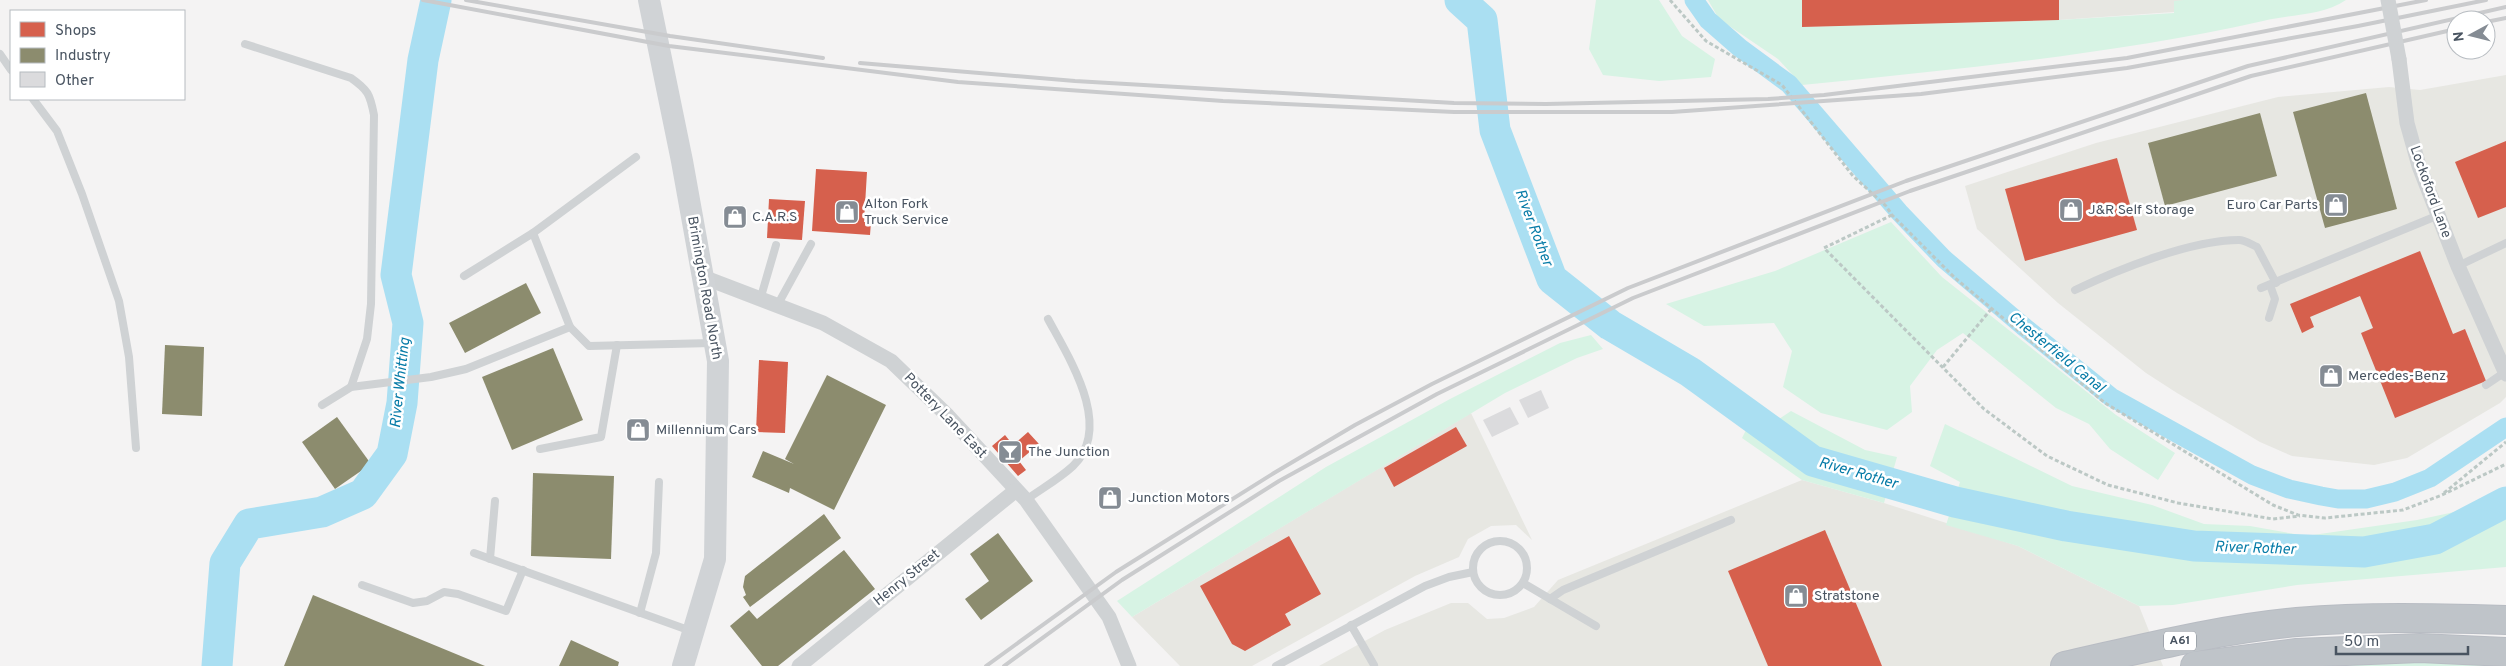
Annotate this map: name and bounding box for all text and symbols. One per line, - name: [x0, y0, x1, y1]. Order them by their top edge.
- legend: [10, 10, 185, 100]
- north arrow: [2446, 10, 2496, 60]
- text: Shops: [55, 22, 96, 41]
- text: N: [2451, 30, 2469, 42]
- text: Industry: [55, 47, 111, 66]
- text: Other: [55, 72, 94, 91]
- street label: Lockoford Lane: [2405, 144, 2455, 240]
- water label: River Rother: [1510, 187, 1557, 270]
- shop icon: Euro Car Parts: [2323, 192, 2349, 218]
- place label: Alton Fork Truck Service: [864, 196, 949, 229]
- shop icon: J&R Self Storage: [2058, 197, 2084, 223]
- place label: Euro Car Parts: [2227, 197, 2318, 214]
- shop icon: Alton Fork Truck Service: [834, 199, 860, 225]
- place label: J&R Self Storage: [2088, 202, 2194, 219]
- shop icon: C.A.R.S: [722, 204, 748, 230]
- place label: C.A.R.S: [752, 209, 797, 226]
- street label: Brimington Road North: [683, 215, 725, 361]
- water label: Chesterfield Canal: [2004, 308, 2109, 399]
- water label: River Whitting: [387, 336, 415, 429]
- shop icon: Mercedes-Benz: [2318, 363, 2344, 389]
- place label: Mercedes-Benz: [2348, 368, 2446, 385]
- street label: Pottery Lane East: [900, 370, 990, 462]
- shop icon: Millennium Cars: [625, 417, 651, 443]
- place label: Millennium Cars: [656, 422, 757, 439]
- bar icon: The Junction: [997, 439, 1023, 465]
- place label: The Junction: [1028, 444, 1110, 461]
- water label: River Rother: [1816, 454, 1901, 495]
- shop icon: Junction Motors: [1097, 485, 1123, 511]
- place label: Junction Motors: [1128, 490, 1230, 507]
- water label: River Rother: [2214, 538, 2297, 560]
- street label: Henry Street: [870, 546, 944, 610]
- shop icon: Stratstone: [1783, 583, 1809, 609]
- place label: Stratstone: [1814, 588, 1879, 605]
- scale bar: [2336, 624, 2468, 656]
- road number: A61: [2164, 631, 2196, 650]
- text: 50 m: [2344, 633, 2379, 652]

